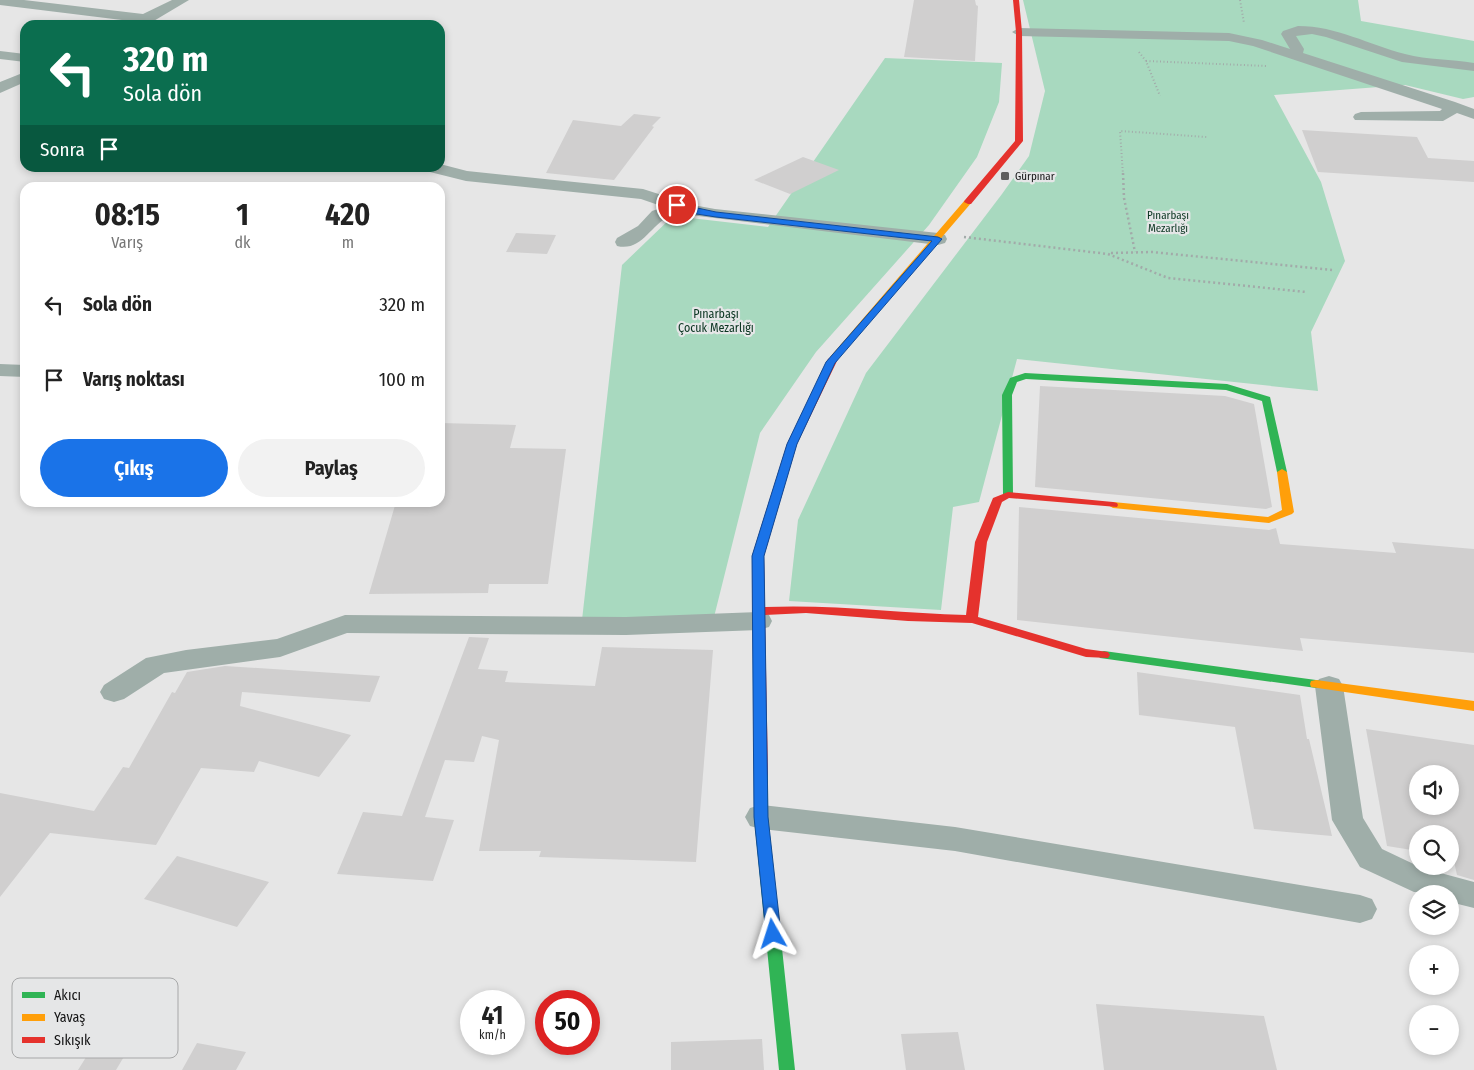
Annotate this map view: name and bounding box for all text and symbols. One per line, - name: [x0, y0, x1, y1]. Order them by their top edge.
- text: 320 m: [123, 38, 209, 80]
- icon: left: [40, 40, 105, 105]
- text: Sola dön: [123, 80, 202, 107]
- icon: arrive: [95, 135, 123, 163]
- text: Sonra: [40, 138, 85, 161]
- marker: Gürpınar: [999, 170, 1011, 182]
- place label: Gürpınar: [1015, 170, 1055, 183]
- pin: [656, 184, 698, 226]
- icon: arrive: [663, 191, 691, 219]
- text: 08:15: [95, 197, 160, 233]
- text: 1: [236, 197, 249, 233]
- text: 420: [325, 197, 370, 233]
- park label: Pınarbaşı Mezarlığı: [1147, 209, 1189, 235]
- text: Varış: [111, 233, 143, 252]
- text: dk: [235, 233, 251, 252]
- text: m: [342, 233, 354, 252]
- icon: left: [40, 291, 68, 319]
- text: Sola dön: [83, 293, 152, 316]
- text: 320 m: [379, 293, 425, 316]
- park label: Pınarbaşı Çocuk Mezarlığı: [678, 307, 754, 335]
- icon: arrive: [40, 366, 68, 394]
- text: Varış noktası: [83, 368, 185, 391]
- text: 100 m: [379, 368, 425, 391]
- button: Çıkış: [40, 439, 228, 497]
- button: Paylaş: [238, 439, 425, 497]
- map controls: [1409, 765, 1459, 1055]
- button: sound: [1409, 765, 1459, 815]
- button: search: [1409, 825, 1459, 875]
- button: layers: [1409, 885, 1459, 935]
- position arrow: [746, 907, 798, 959]
- button: +: [1409, 945, 1459, 995]
- legend: [12, 978, 178, 1058]
- text: Akıcı: [54, 987, 81, 1004]
- speed limit sign: 50: [535, 990, 600, 1055]
- text: 41: [482, 1001, 503, 1031]
- button: −: [1409, 1005, 1459, 1055]
- text: Yavaş: [54, 1009, 85, 1026]
- text: km/h: [479, 1028, 506, 1042]
- text: Sıkışık: [54, 1032, 91, 1049]

